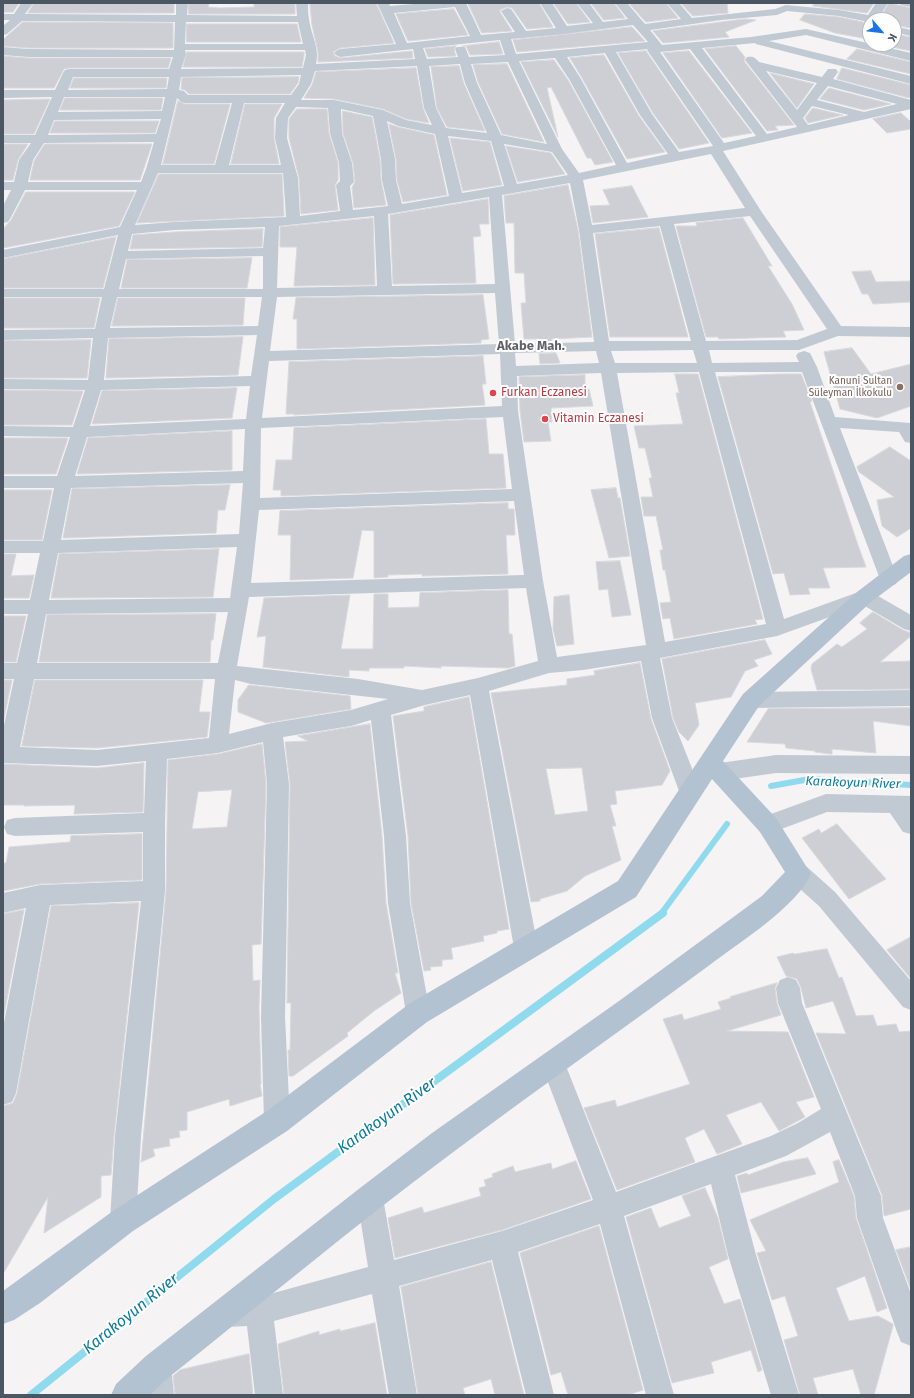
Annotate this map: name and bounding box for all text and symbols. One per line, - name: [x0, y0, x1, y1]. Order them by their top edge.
- north arrow: [862, 12, 902, 52]
- text: K: [885, 31, 900, 44]
- district label: Akabe Mah.: [497, 338, 565, 354]
- place label: Kanuni Sultan Süleyman İlkokulu: [809, 375, 892, 398]
- marker: Kanuni Sultan Süleyman İlkokulu: [895, 382, 905, 392]
- place label: Furkan Eczanesi: [501, 386, 587, 400]
- marker: Furkan Eczanesi: [488, 388, 498, 398]
- place label: Vitamin Eczanesi: [553, 412, 644, 426]
- marker: Vitamin Eczanesi: [540, 414, 550, 424]
- water label: Karakoyun River: [805, 774, 901, 792]
- water label: Karakoyun River: [334, 1074, 440, 1158]
- water label: Karakoyun River: [79, 1270, 183, 1358]

